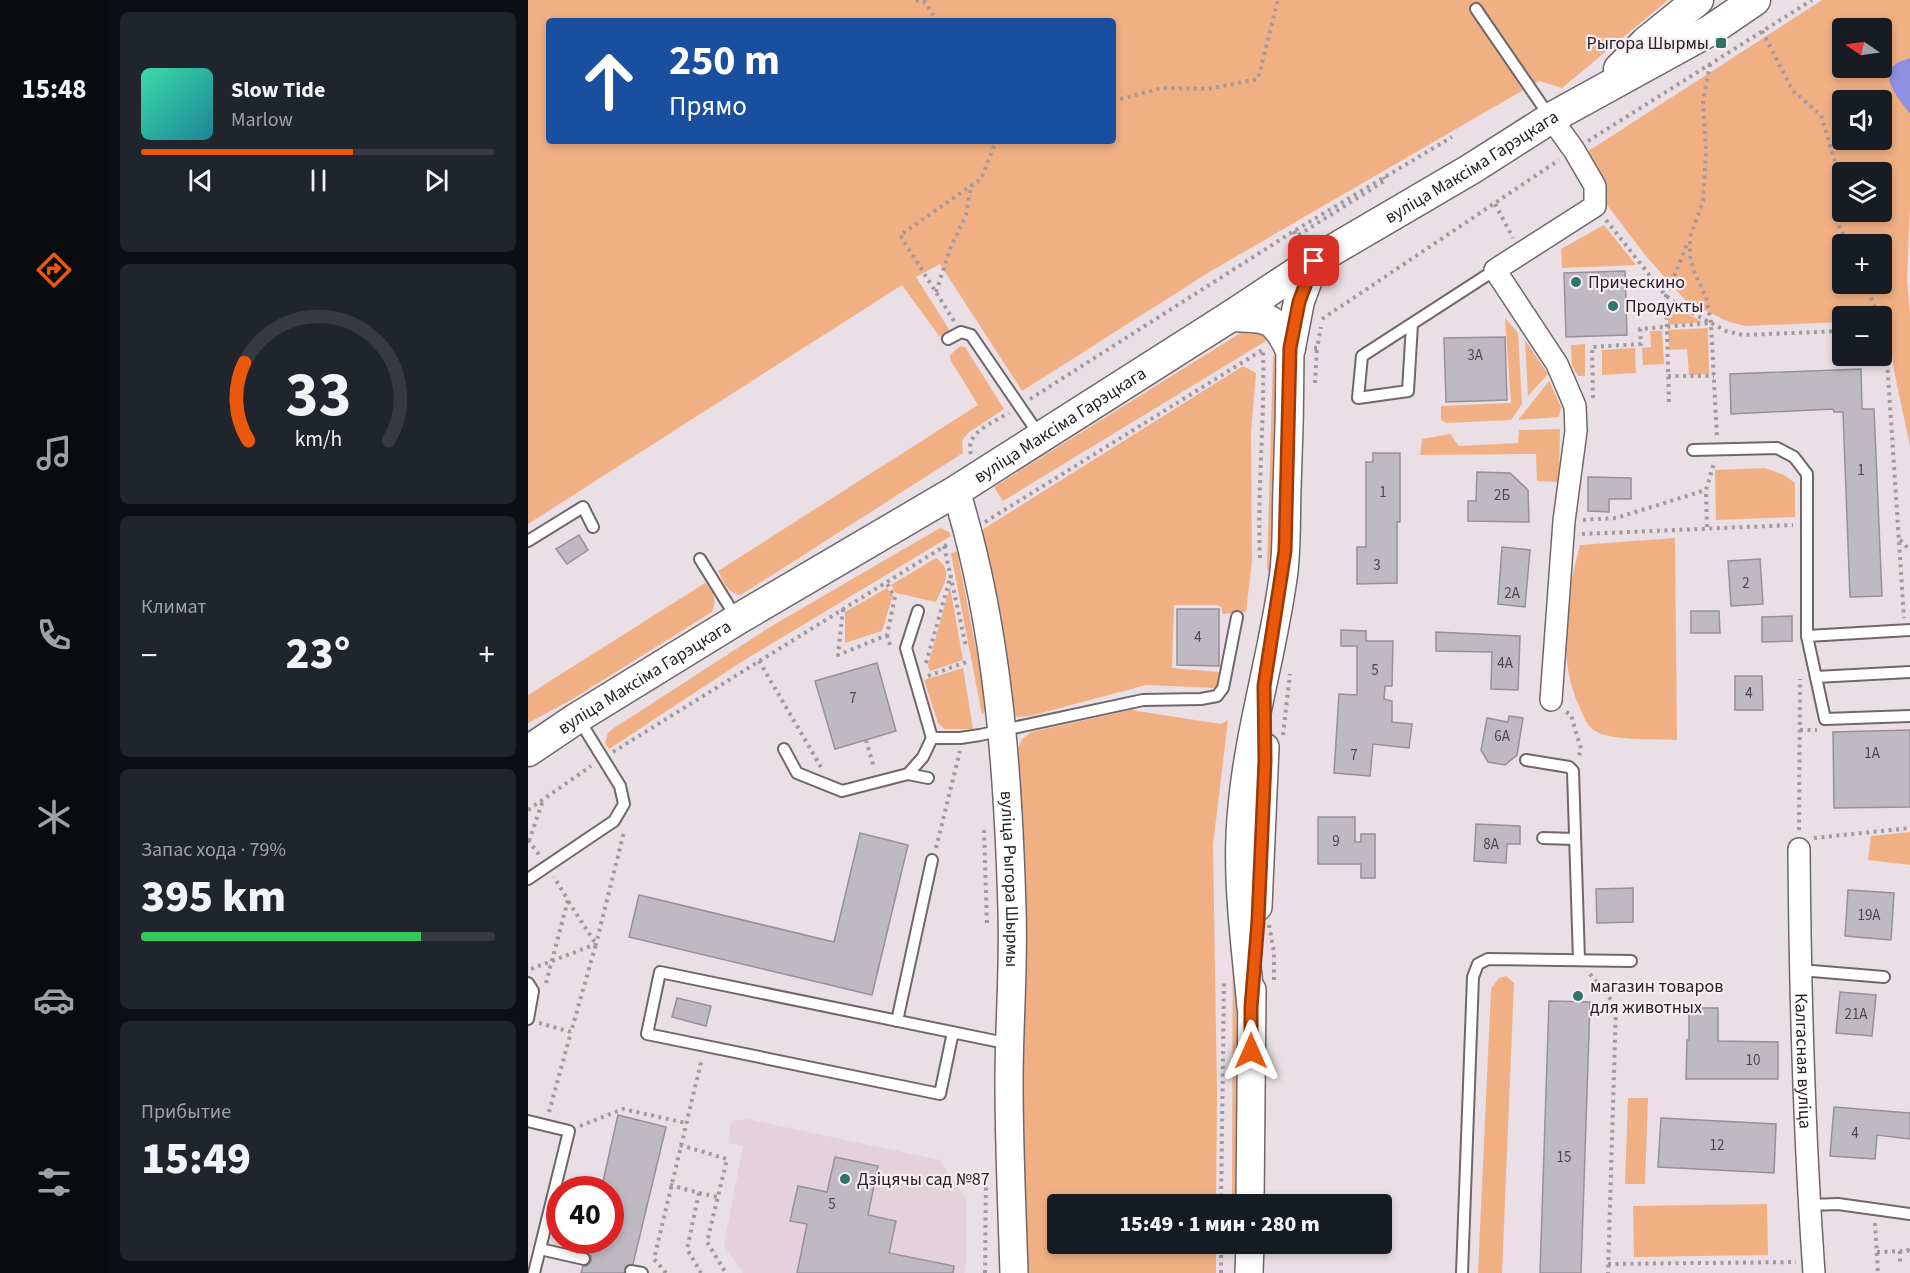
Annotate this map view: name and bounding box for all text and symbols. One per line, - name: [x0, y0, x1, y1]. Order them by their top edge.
- north arrow: [1832, 18, 1892, 78]
- map controls: [1832, 18, 1892, 366]
- text: 250 m: [669, 31, 780, 91]
- place label: Рыгора Шырмы: [1586, 31, 1709, 56]
- marker: Рыгора Шырмы: [1714, 36, 1728, 50]
- icon: ahead: [570, 42, 648, 120]
- text: 15:48: [21, 70, 87, 109]
- text: Slow Tide: [231, 74, 325, 106]
- text: Прямо: [669, 87, 747, 126]
- button: sound: [1832, 90, 1892, 150]
- street label: вуліца Максіма Гарэцкага: [1380, 104, 1563, 230]
- text: Marlow: [231, 106, 293, 134]
- button: layers: [1832, 162, 1892, 222]
- icon: previous: [184, 164, 217, 197]
- icon: pause: [302, 164, 335, 197]
- icon: next: [420, 164, 453, 197]
- button: +: [1832, 234, 1892, 294]
- pin: [1288, 235, 1339, 286]
- icon: arrive: [1297, 244, 1330, 277]
- icon: directions: [33, 249, 75, 291]
- place label: Прическино: [1588, 270, 1685, 295]
- marker: Прическино: [1569, 275, 1583, 289]
- place label: Продукты: [1625, 294, 1703, 319]
- marker: Продукты: [1606, 299, 1620, 313]
- button: −: [1832, 306, 1892, 366]
- house number: 3А: [1467, 345, 1484, 366]
- text: 33: [285, 351, 351, 440]
- street label: вуліца Максіма Гарэцкага: [969, 361, 1151, 489]
- text: km/h: [294, 425, 342, 456]
- icon: music: [33, 432, 75, 474]
- house number: 1: [1857, 460, 1865, 481]
- house number: 1: [1379, 482, 1387, 503]
- house number: 2Б: [1494, 485, 1510, 506]
- house number: 3: [1373, 555, 1381, 576]
- house number: 2: [1742, 573, 1750, 594]
- house number: 2А: [1504, 583, 1521, 604]
- text: Климат: [141, 593, 207, 621]
- icon: phone: [33, 614, 75, 656]
- street label: вуліца Максіма Гарэцкага: [553, 614, 736, 740]
- text: 23°: [286, 622, 350, 686]
- house number: 4: [1194, 627, 1202, 648]
- text: −: [141, 632, 157, 679]
- text: +: [479, 632, 495, 679]
- house number: 4А: [1497, 653, 1514, 674]
- house number: 5: [1371, 660, 1379, 681]
- house number: 4: [1745, 683, 1753, 704]
- house number: 7: [849, 688, 857, 709]
- house number: 6А: [1494, 726, 1511, 747]
- house number: 1А: [1864, 743, 1881, 764]
- house number: 7: [1350, 745, 1358, 766]
- street label: вуліца Рыгора Шырмы: [994, 790, 1024, 968]
- icon: climate: [33, 796, 75, 838]
- house number: 9: [1332, 831, 1340, 852]
- house number: 8А: [1483, 834, 1500, 855]
- text: Запас хода · 79%: [141, 836, 286, 864]
- text: 395 km: [141, 865, 286, 929]
- house number: 19А: [1857, 905, 1881, 926]
- place label: магазин товаров для животных: [1590, 974, 1723, 1020]
- icon: car: [33, 979, 75, 1021]
- marker: магазин товаров для животных: [1571, 989, 1585, 1003]
- street label: Калгасная вуліца: [1788, 993, 1818, 1129]
- house number: 21А: [1844, 1004, 1868, 1025]
- position arrow: [1219, 1019, 1283, 1083]
- house number: 10: [1746, 1050, 1760, 1071]
- text: Прибытие: [141, 1098, 231, 1126]
- house number: 4: [1851, 1123, 1859, 1144]
- text: 15:49: [141, 1127, 251, 1191]
- house number: 12: [1710, 1135, 1724, 1156]
- house number: 15: [1557, 1147, 1571, 1168]
- icon: filters: [33, 1161, 75, 1203]
- place label: Дзіцячы сад №87: [857, 1167, 990, 1192]
- marker: Дзіцячы сад №87: [838, 1172, 852, 1186]
- speed limit sign: 40: [546, 1176, 624, 1254]
- house number: 5: [828, 1194, 836, 1215]
- text: 15:49 · 1 мин · 280 m: [1119, 1208, 1320, 1240]

